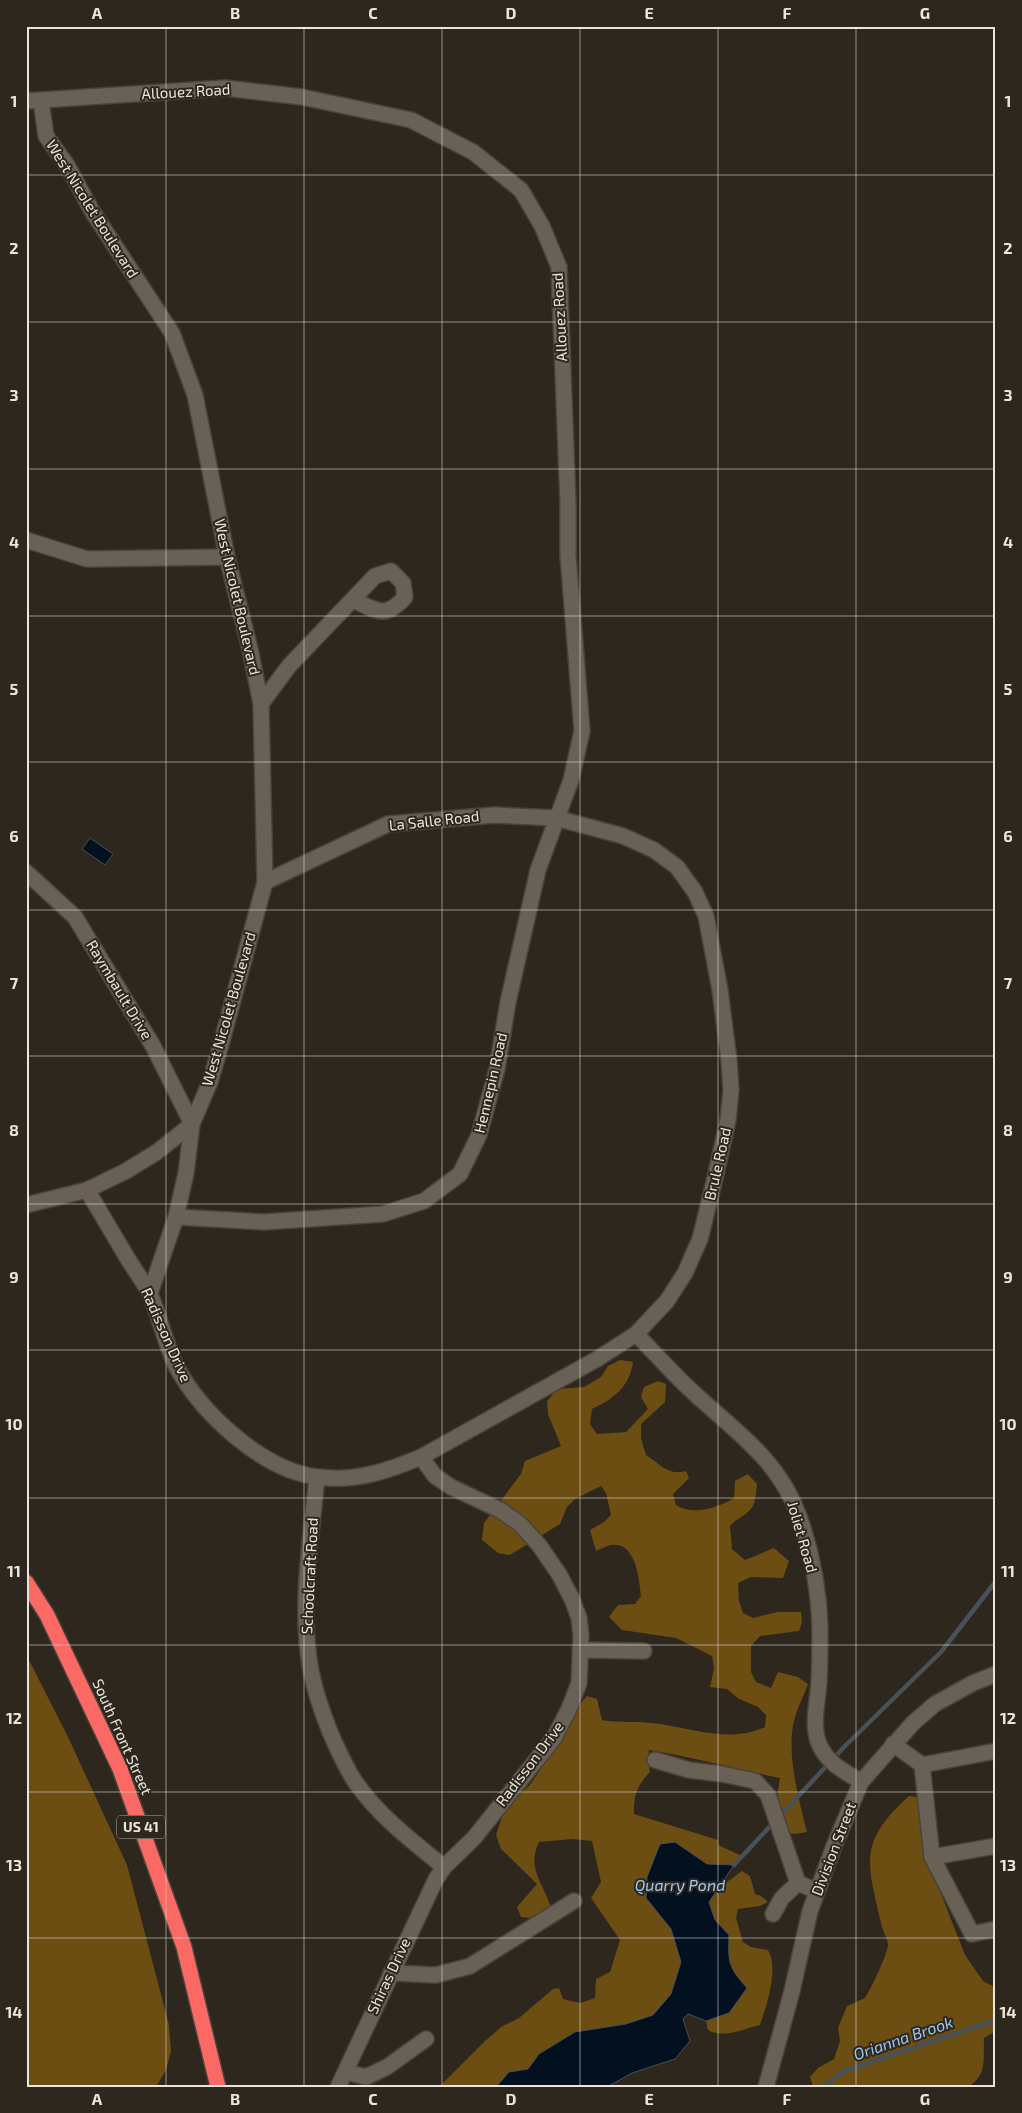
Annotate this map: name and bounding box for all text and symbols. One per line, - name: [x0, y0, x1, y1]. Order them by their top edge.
- text: A: [92, 3, 103, 22]
- text: B: [230, 3, 240, 22]
- text: C: [368, 3, 378, 22]
- text: D: [506, 3, 517, 22]
- text: E: [644, 3, 654, 22]
- text: F: [783, 3, 792, 22]
- text: G: [920, 3, 930, 22]
- street label: Allouez Road: [141, 80, 231, 102]
- text: 1: [11, 91, 17, 110]
- text: 1: [1005, 91, 1011, 110]
- street label: West Nicolet Boulevard: [43, 136, 143, 281]
- text: 2: [9, 238, 19, 257]
- text: 2: [1003, 238, 1013, 257]
- street label: Allouez Road: [548, 272, 570, 362]
- text: 3: [9, 385, 19, 404]
- text: 3: [1003, 385, 1013, 404]
- street label: West Nicolet Boulevard: [211, 517, 265, 677]
- text: 4: [9, 532, 19, 551]
- text: 4: [1003, 532, 1013, 551]
- text: 5: [10, 679, 19, 698]
- text: 5: [1004, 679, 1013, 698]
- street label: La Salle Road: [388, 806, 480, 834]
- text: 6: [9, 826, 19, 845]
- text: 6: [1003, 826, 1013, 845]
- street label: West Nicolet Boulevard: [197, 929, 259, 1088]
- street label: Raymbault Drive: [83, 936, 157, 1043]
- text: 7: [10, 973, 19, 992]
- text: 7: [1004, 973, 1013, 992]
- street label: Hennepin Road: [470, 1031, 510, 1135]
- text: 8: [9, 1120, 19, 1139]
- text: 8: [1003, 1120, 1013, 1139]
- street label: Brule Road: [700, 1126, 734, 1202]
- text: 9: [9, 1267, 19, 1286]
- text: 9: [1003, 1267, 1013, 1286]
- street label: Radisson Drive: [138, 1285, 196, 1385]
- text: 10: [5, 1414, 23, 1433]
- text: 10: [999, 1414, 1017, 1433]
- street label: Joliet Road: [784, 1499, 822, 1575]
- street label: Schoolcraft Road: [297, 1517, 321, 1635]
- text: 11: [7, 1561, 21, 1580]
- text: 11: [1001, 1561, 1015, 1580]
- street label: South Front Street: [89, 1676, 157, 1798]
- text: 12: [6, 1708, 22, 1727]
- text: 12: [1000, 1708, 1016, 1727]
- street label: Radisson Drive: [492, 1718, 567, 1809]
- street label: Division Street: [807, 1799, 859, 1898]
- road number: US 41: [117, 1815, 165, 1838]
- text: 13: [6, 1855, 22, 1874]
- text: 13: [1000, 1855, 1016, 1874]
- water label: Quarry Pond: [635, 1875, 725, 1895]
- street label: Shiras Drive: [363, 1935, 414, 2016]
- text: 14: [5, 2002, 23, 2021]
- text: 14: [999, 2002, 1017, 2021]
- water label: Orianna Brook: [851, 2012, 955, 2063]
- text: A: [92, 2089, 103, 2108]
- text: B: [230, 2089, 240, 2108]
- text: C: [368, 2089, 378, 2108]
- text: D: [506, 2089, 517, 2108]
- text: E: [644, 2089, 654, 2108]
- text: F: [783, 2089, 792, 2108]
- text: G: [920, 2089, 930, 2108]

